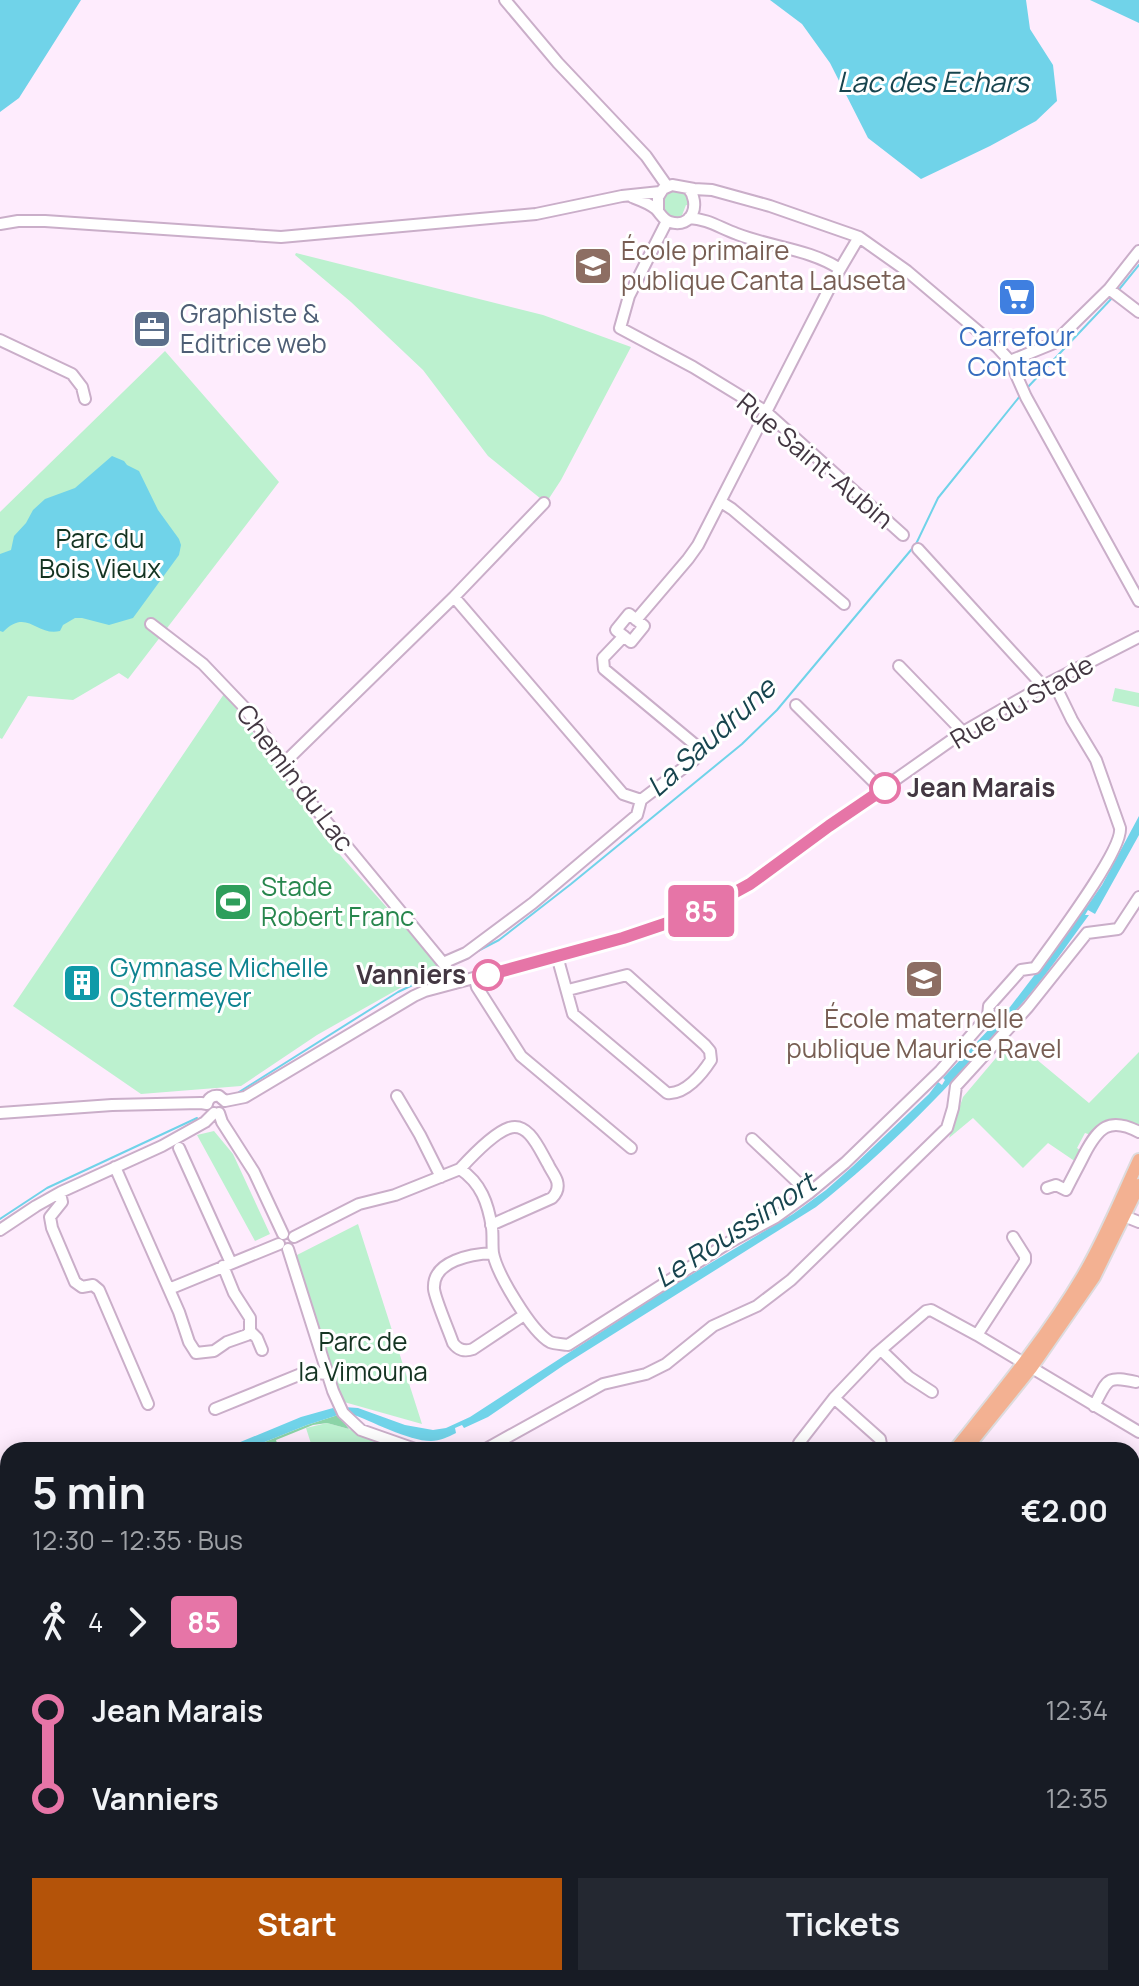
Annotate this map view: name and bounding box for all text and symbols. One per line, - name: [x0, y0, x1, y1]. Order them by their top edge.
- water label: Lac des Echars: [837, 62, 1031, 100]
- place label: École primaire publique Canta Lauseta: [621, 232, 906, 298]
- school or university icon: École primaire publique Canta Lauseta: [572, 245, 614, 287]
- supermarket icon: Carrefour Contact: [996, 276, 1038, 318]
- place label: Graphiste & Editrice web: [180, 295, 327, 361]
- office icon: Graphiste & Editrice web: [131, 308, 173, 350]
- place label: Carrefour Contact: [959, 318, 1075, 384]
- street label: Rue Saint-Aubin: [730, 384, 901, 536]
- park label: Parc du Bois Vieux: [39, 520, 161, 586]
- street label: Rue du Stade: [943, 646, 1100, 757]
- water label: La Saudrune: [638, 667, 784, 804]
- street label: Chemin du Lac: [229, 696, 363, 858]
- place label: Jean Marais: [907, 769, 1055, 805]
- marker: Jean Marais: [870, 773, 900, 803]
- place label: Stade Robert Franc: [261, 868, 414, 934]
- sports icon: Stade Robert Franc: [212, 881, 254, 923]
- line badge: 85: [665, 885, 737, 937]
- text: 85: [684, 892, 718, 930]
- place label: Gymnase Michelle Ostermeyer: [110, 949, 328, 1015]
- place label: Vanniers: [356, 956, 466, 992]
- school or university icon: École maternelle publique Maurice Ravel: [903, 958, 945, 1000]
- marker: Vanniers: [473, 960, 503, 990]
- building icon: Gymnase Michelle Ostermeyer: [61, 962, 103, 1004]
- place label: École maternelle publique Maurice Ravel: [786, 1000, 1062, 1066]
- water label: Le Roussimort: [647, 1161, 825, 1295]
- park label: Parc de la Vimouna: [298, 1323, 428, 1389]
- text: 5 min: [32, 1462, 146, 1522]
- text: €2.00: [1021, 1490, 1108, 1531]
- text: 12:30 – 12:35 · Bus: [32, 1522, 243, 1558]
- icon: walk: [32, 1600, 76, 1644]
- icon: forward: [115, 1600, 159, 1644]
- text: 85: [187, 1603, 221, 1641]
- text: 4: [88, 1604, 103, 1640]
- text: Jean Marais: [92, 1690, 263, 1731]
- text: 12:34: [1046, 1692, 1108, 1728]
- text: Vanniers: [92, 1778, 219, 1819]
- text: 12:35: [1046, 1780, 1108, 1816]
- button: Start: [32, 1878, 562, 1970]
- button: Tickets: [578, 1878, 1108, 1970]

